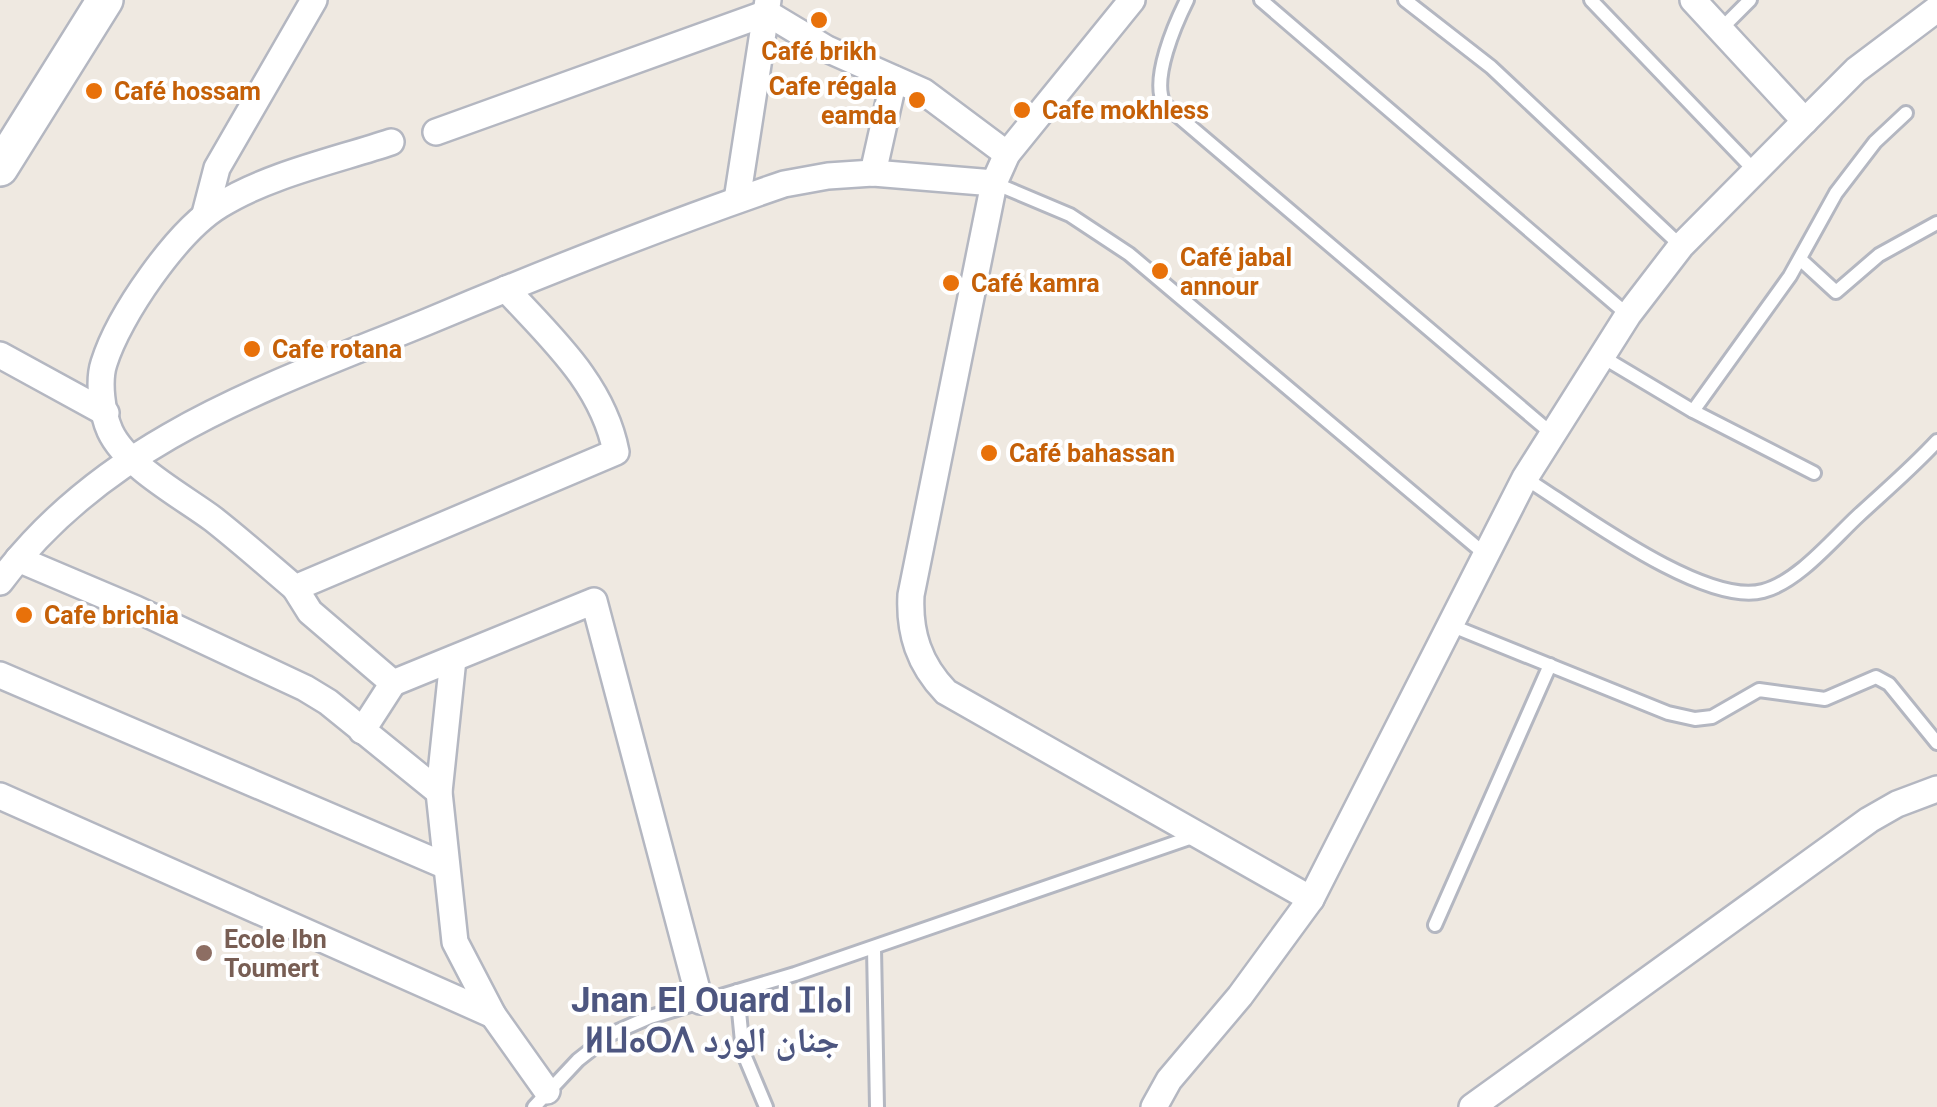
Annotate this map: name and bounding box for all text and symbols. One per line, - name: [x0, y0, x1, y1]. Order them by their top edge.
- marker: Café brikh: [808, 9, 830, 31]
- place label: Café brikh: [761, 37, 877, 66]
- place label: Cafe régala eamda: [769, 72, 897, 130]
- place label: Café hossam: [114, 77, 261, 106]
- marker: Café hossam: [83, 80, 105, 102]
- marker: Cafe régala eamda: [906, 89, 928, 111]
- place label: Cafe mokhless: [1042, 96, 1209, 125]
- marker: Cafe mokhless: [1011, 99, 1033, 121]
- place label: Café jabal annour: [1180, 243, 1292, 301]
- marker: Café jabal annour: [1149, 260, 1171, 282]
- place label: Café kamra: [971, 269, 1100, 298]
- marker: Café kamra: [940, 272, 962, 294]
- place label: Cafe rotana: [272, 335, 402, 364]
- marker: Cafe rotana: [241, 338, 263, 360]
- place label: Café bahassan: [1009, 439, 1175, 468]
- marker: Café bahassan: [978, 442, 1000, 464]
- place label: Cafe brichia: [44, 601, 179, 630]
- marker: Cafe brichia: [13, 604, 35, 626]
- place label: Ecole Ibn Toumert: [224, 925, 327, 983]
- marker: Ecole Ibn Toumert: [193, 942, 215, 964]
- district label: Jnan El Ouard ⵊⵏⴰⵏ ⵍⵡⴰⵔⴷ جنان الورد: [571, 980, 853, 1061]

